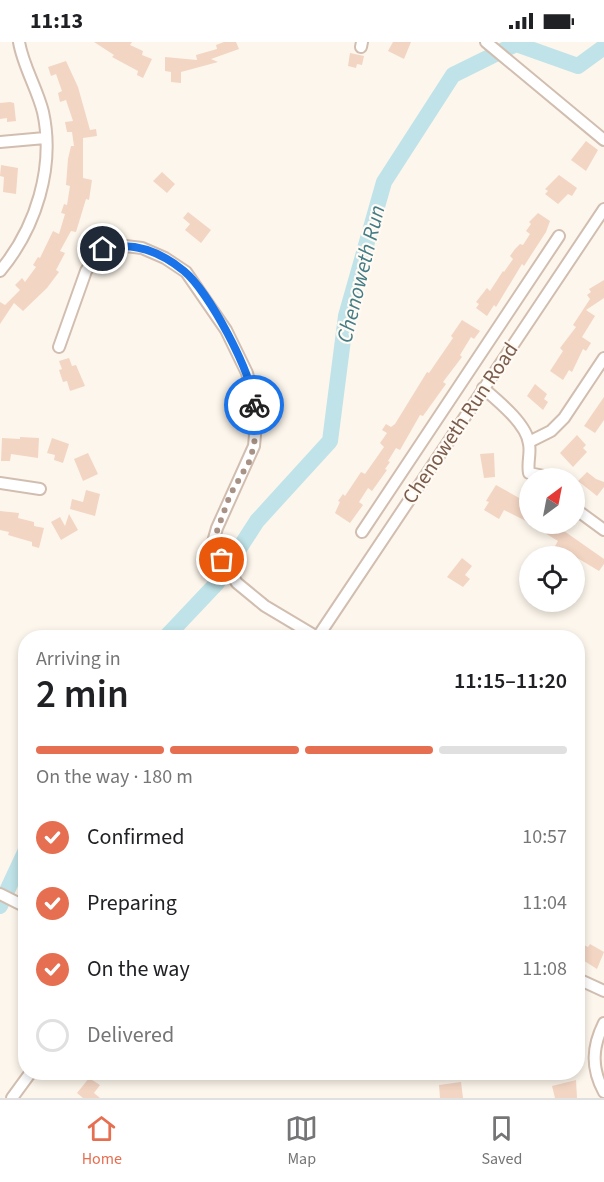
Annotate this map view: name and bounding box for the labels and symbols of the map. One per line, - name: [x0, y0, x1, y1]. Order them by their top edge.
- water label: Chenoweth Run: [328, 202, 394, 346]
- pin: [77, 223, 128, 274]
- street label: Chenoweth Run Road: [395, 336, 525, 510]
- courier: [224, 375, 284, 435]
- north arrow: [519, 468, 585, 534]
- pin: [196, 534, 247, 585]

